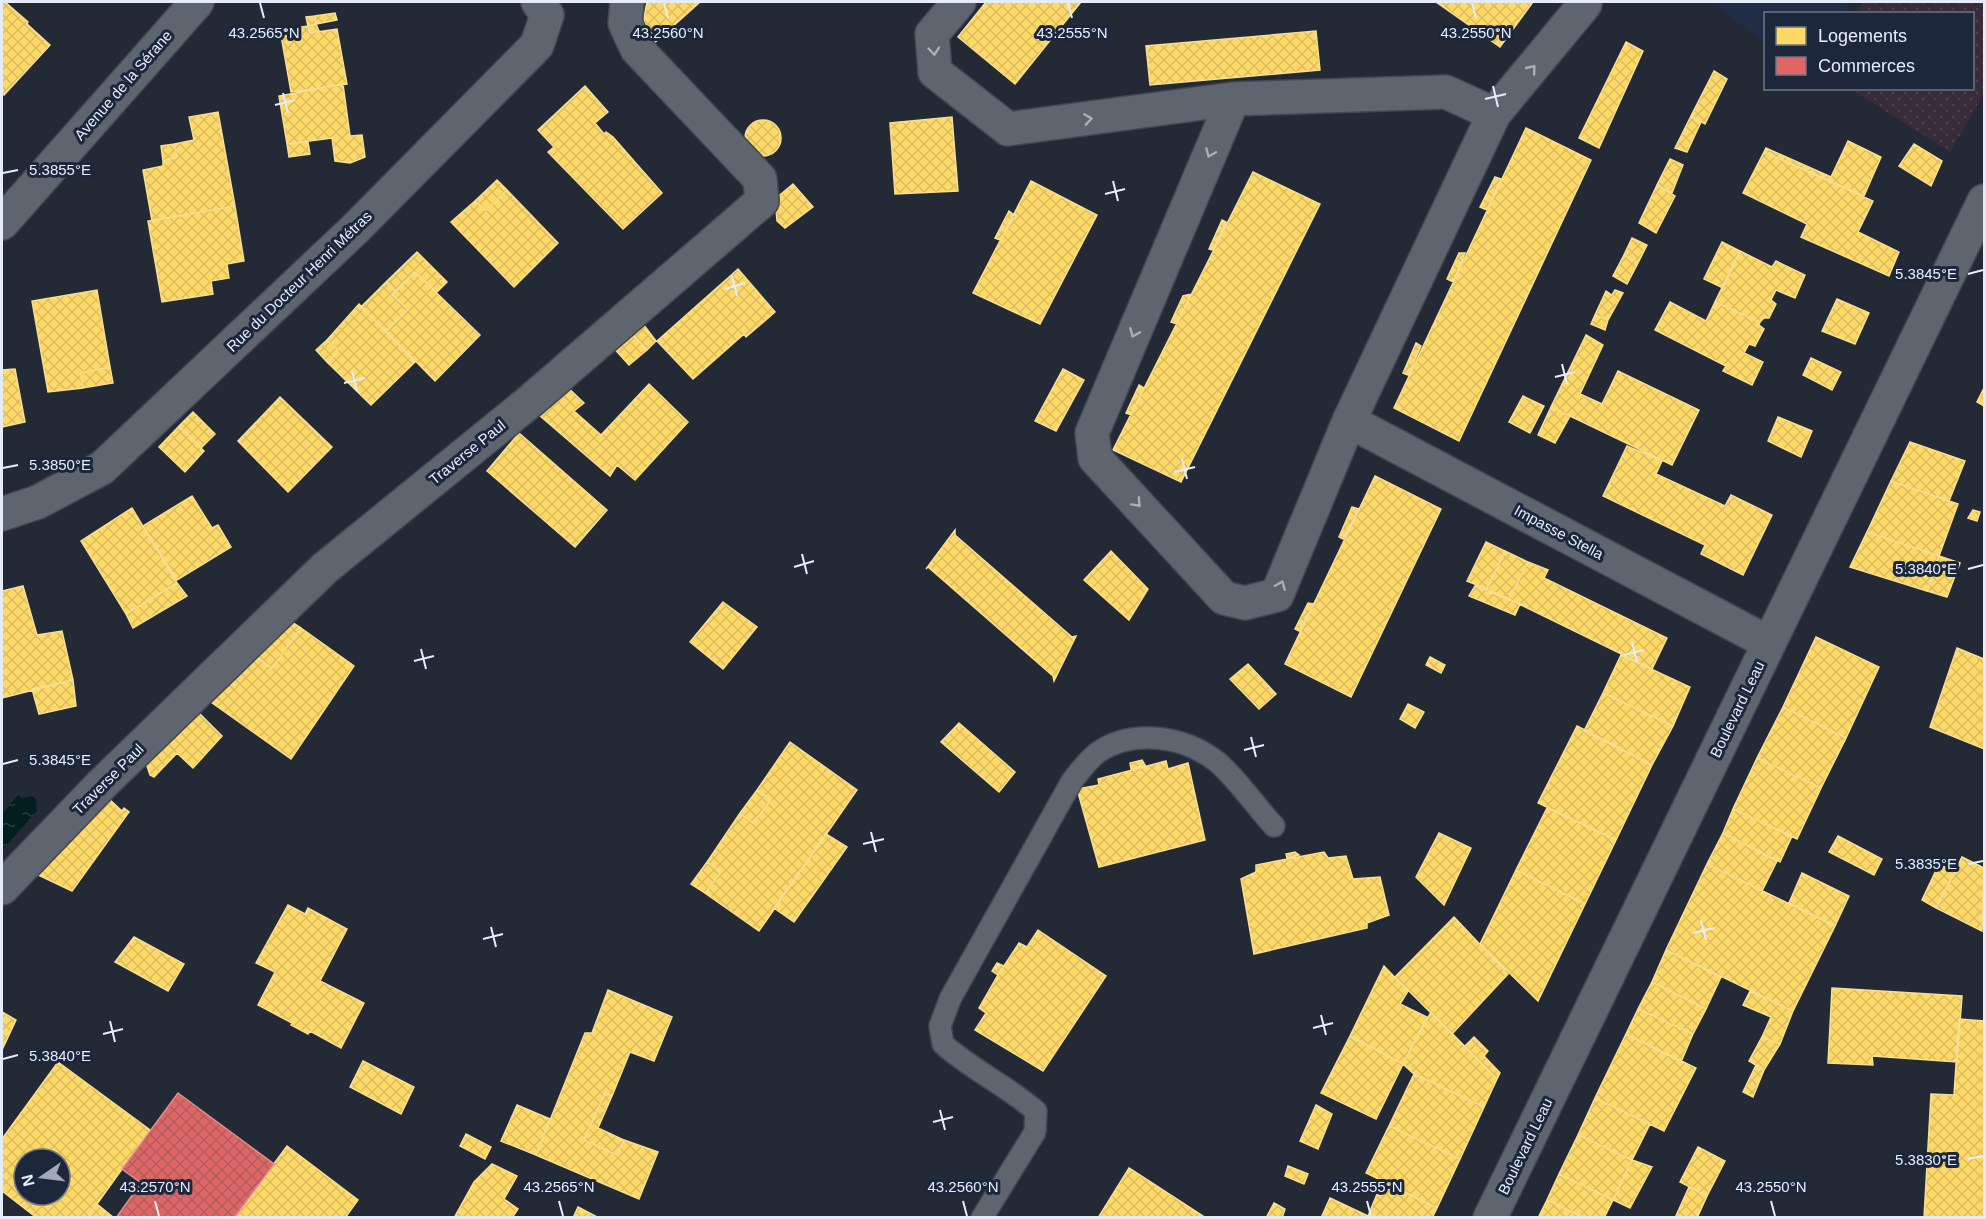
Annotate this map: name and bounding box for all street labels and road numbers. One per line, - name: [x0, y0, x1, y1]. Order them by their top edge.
- street label: Avenue de la Sérane: [71, 27, 175, 143]
- street label: Rue du Docteur Henri Métras: [223, 207, 375, 355]
- street label: Traverse Paul: [426, 416, 508, 488]
- street label: Impasse Stella: [1512, 501, 1607, 563]
- street label: Boulevard Leau: [1706, 658, 1768, 760]
- street label: Traverse Paul: [69, 740, 147, 818]
- street label: Boulevard Leau: [1494, 1095, 1556, 1197]

